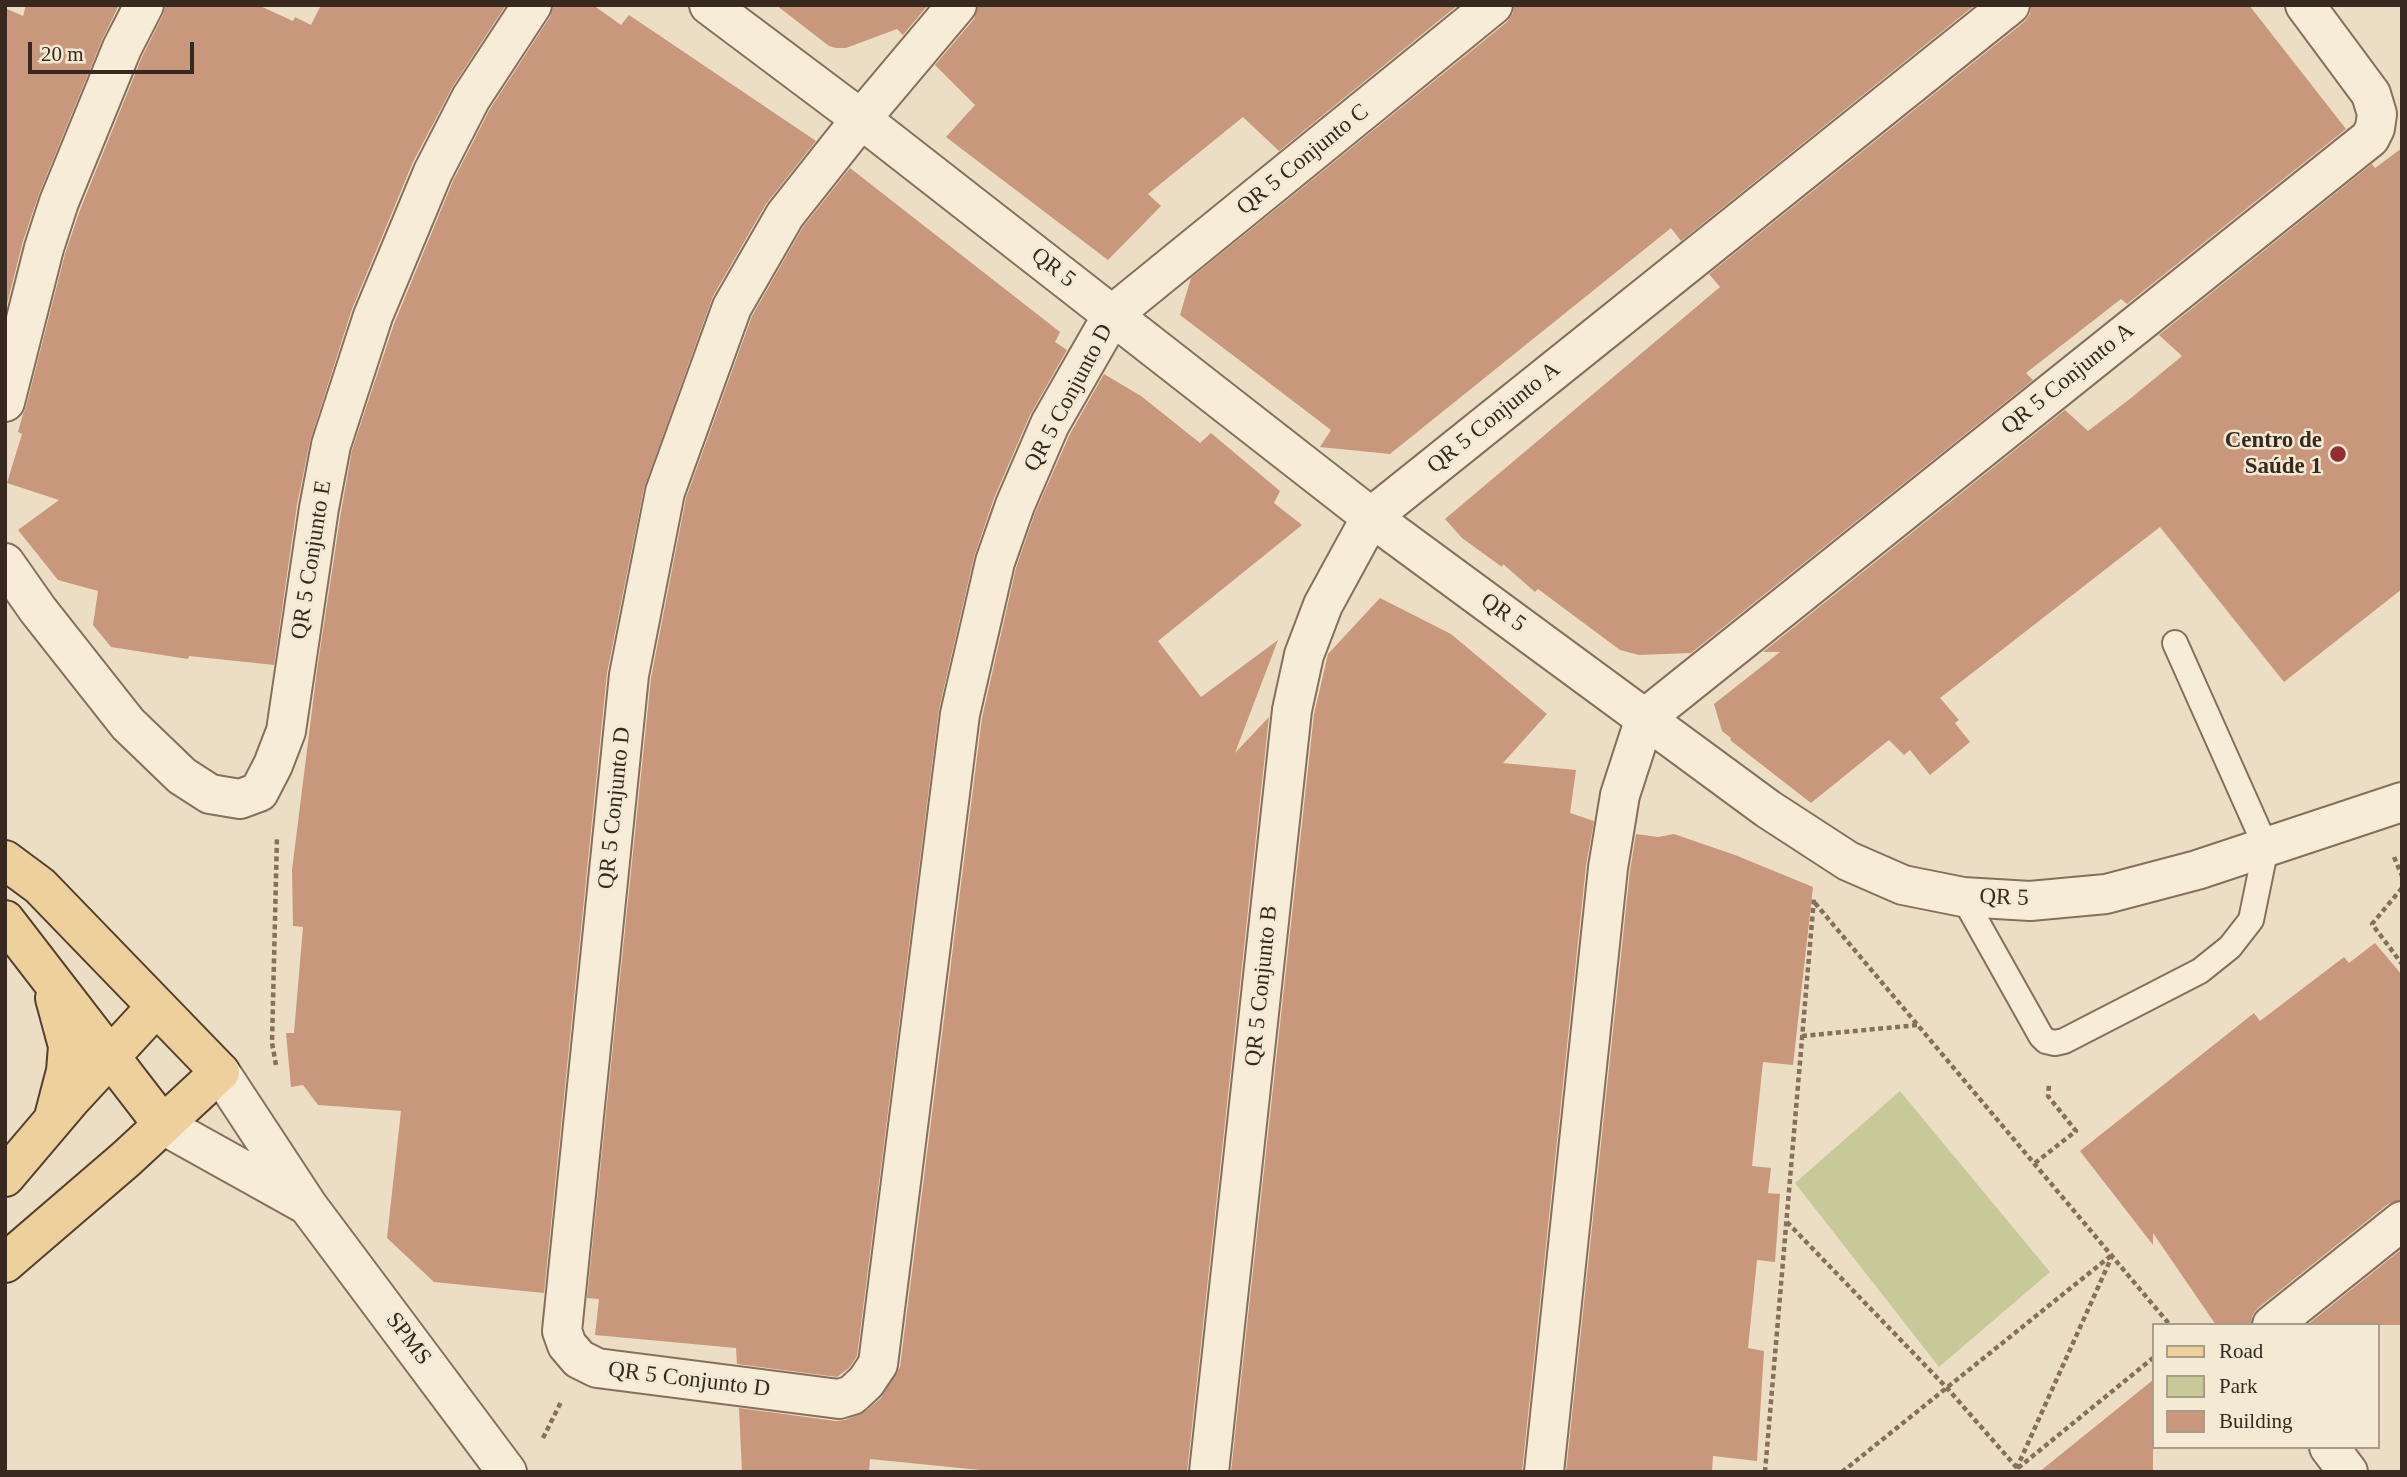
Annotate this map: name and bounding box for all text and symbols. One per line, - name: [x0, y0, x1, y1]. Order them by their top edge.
- scale bar: [32, 28, 198, 72]
- text: 20 m: [41, 42, 84, 66]
- street label: QR 5 Conjunto C: [1231, 98, 1375, 222]
- street label: QR 5: [1025, 242, 1081, 294]
- street label: QR 5 Conjunto A: [1996, 317, 2140, 441]
- street label: QR 5 Conjunto D: [1019, 320, 1119, 476]
- street label: QR 5 Conjunto A: [1422, 356, 1566, 480]
- place label: Centro de Saúde 1: [2225, 427, 2322, 481]
- marker: Centro de Saúde 1: [2328, 444, 2348, 464]
- street label: QR 5 Conjunto E: [286, 479, 338, 641]
- street label: QR 5: [1475, 587, 1531, 639]
- street label: QR 5 Conjunto D: [593, 726, 637, 890]
- street label: QR 5: [1979, 883, 2029, 913]
- street label: QR 5 Conjunto B: [1240, 904, 1284, 1068]
- street label: SPMS: [379, 1307, 437, 1371]
- legend: [2152, 1323, 2379, 1449]
- text: Road: [2219, 1339, 2263, 1363]
- street label: QR 5 Conjunto D: [606, 1356, 772, 1404]
- text: Park: [2219, 1374, 2258, 1398]
- text: Building: [2219, 1409, 2293, 1433]

